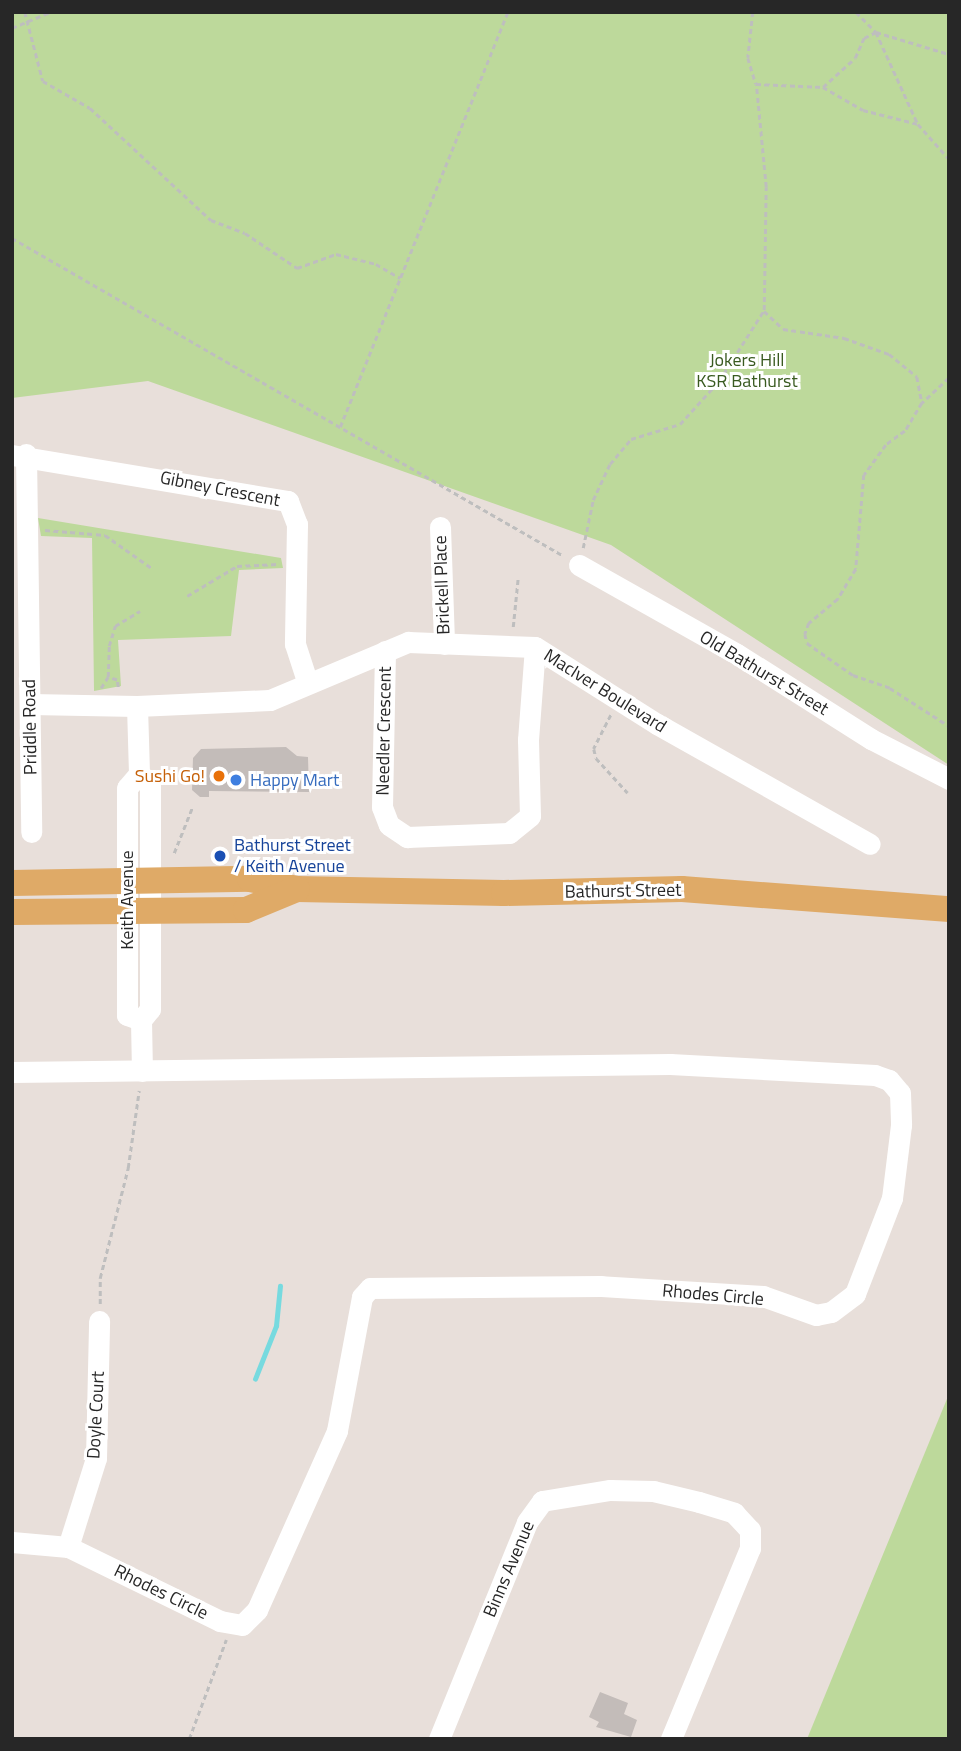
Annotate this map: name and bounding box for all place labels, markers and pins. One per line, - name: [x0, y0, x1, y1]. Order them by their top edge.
- place label: Sushi Go!: [135, 765, 205, 787]
- marker: Sushi Go!: [211, 768, 227, 784]
- place label: Happy Mart: [250, 769, 339, 791]
- marker: Happy Mart: [228, 772, 244, 788]
- place label: Bathurst Street / Keith Avenue: [234, 835, 351, 878]
- marker: Bathurst Street / Keith Avenue: [212, 848, 228, 864]

